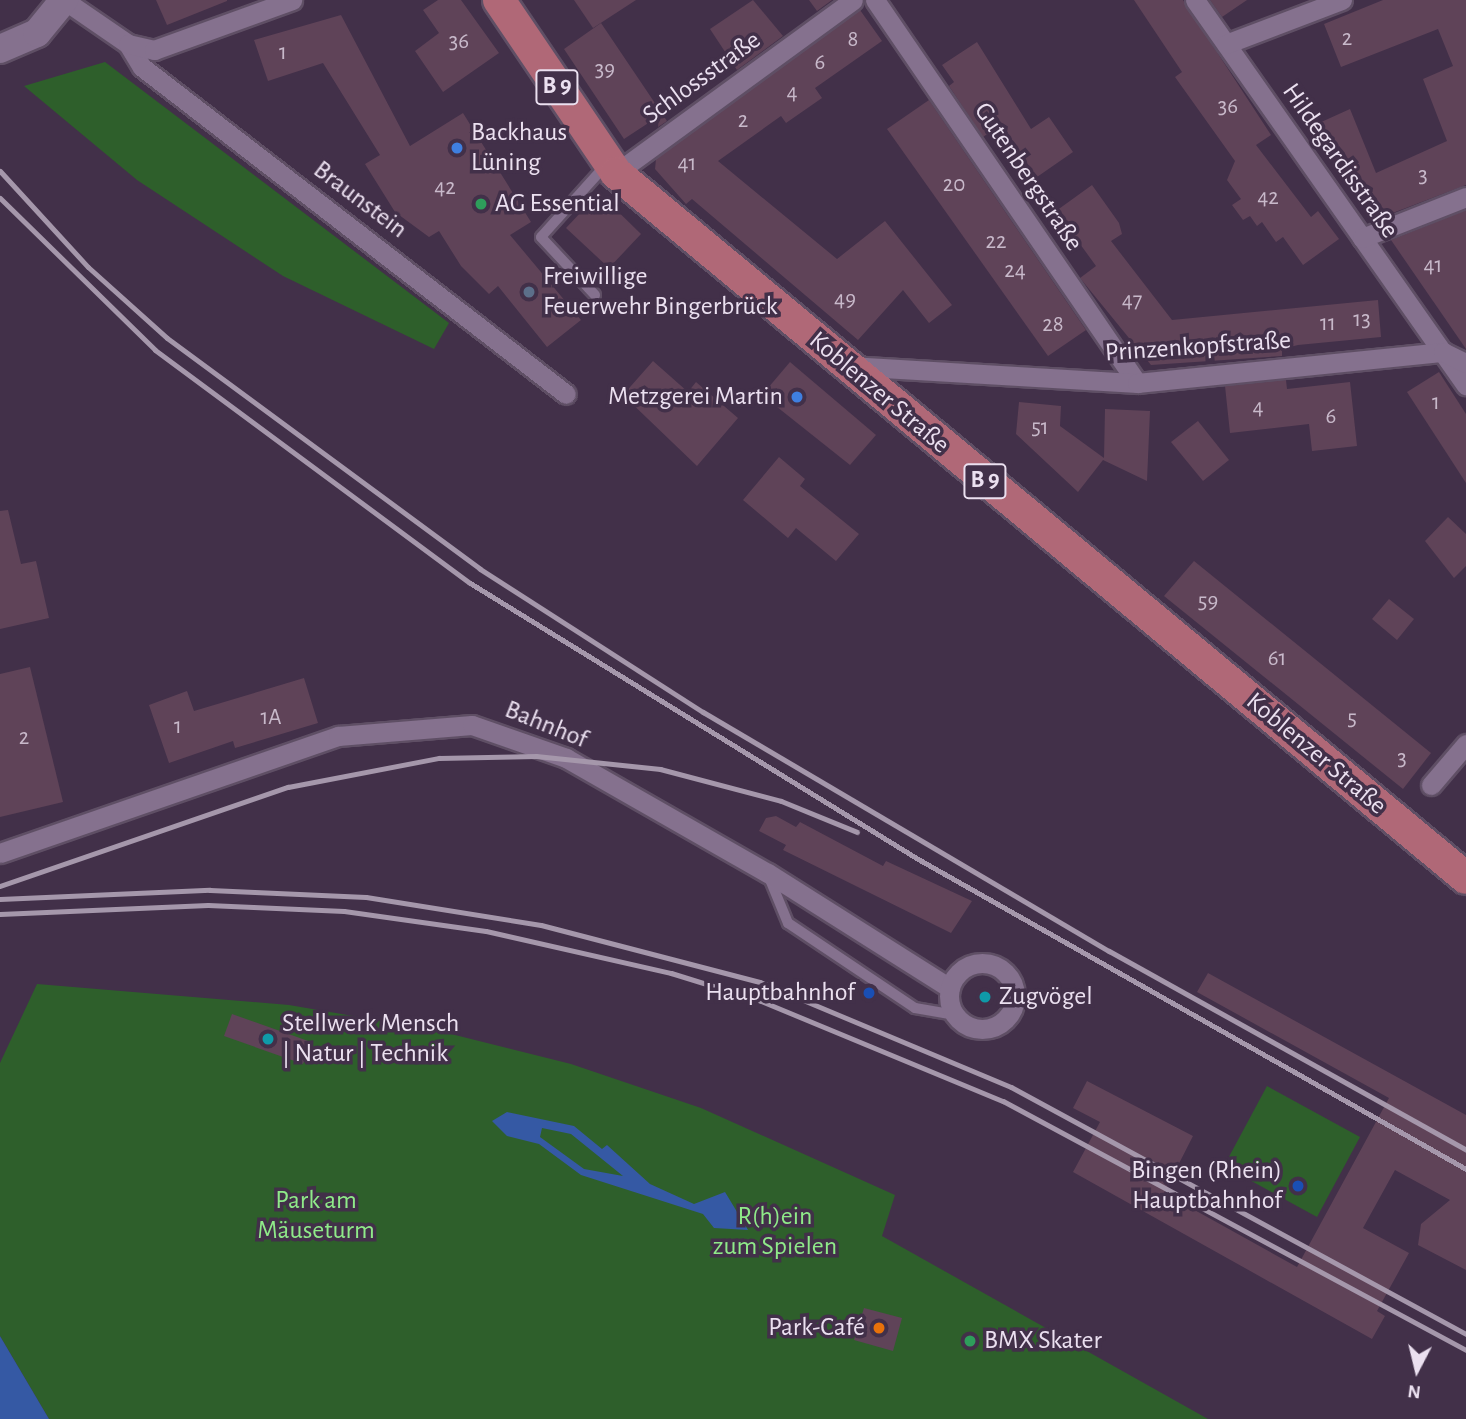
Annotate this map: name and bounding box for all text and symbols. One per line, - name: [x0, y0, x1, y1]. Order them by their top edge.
- street label: Schlossstraße: [637, 25, 767, 131]
- house number: 2: [1342, 25, 1352, 53]
- house number: 8: [848, 26, 858, 54]
- house number: 36: [449, 28, 469, 56]
- house number: 1: [279, 39, 287, 67]
- house number: 6: [815, 49, 825, 77]
- house number: 39: [595, 56, 615, 84]
- road number: B 9: [534, 66, 580, 108]
- street label: Hildegardisstraße: [1275, 78, 1405, 244]
- house number: 4: [786, 79, 798, 107]
- house number: 36: [1218, 93, 1238, 121]
- street label: Gutenbergstraße: [967, 97, 1089, 257]
- house number: 2: [738, 107, 748, 135]
- place label: Backhaus Lüning: [471, 117, 567, 178]
- marker: Backhaus Lüning: [449, 140, 465, 156]
- house number: 41: [678, 150, 696, 178]
- street label: Braunstein: [307, 155, 413, 245]
- house number: 3: [1418, 162, 1428, 190]
- house number: 20: [943, 171, 965, 199]
- house number: 42: [434, 174, 456, 202]
- house number: 42: [1257, 184, 1279, 212]
- place label: AG Essential: [495, 188, 620, 220]
- marker: AG Essential: [473, 196, 489, 212]
- house number: 22: [986, 228, 1006, 256]
- house number: 41: [1424, 252, 1442, 280]
- house number: 24: [1004, 257, 1026, 285]
- place label: Freiwillige Feuerwehr Bingerbrück: [543, 261, 778, 322]
- marker: Freiwillige Feuerwehr Bingerbrück: [521, 284, 537, 300]
- house number: 49: [834, 286, 856, 314]
- house number: 47: [1122, 287, 1142, 315]
- house number: 13: [1353, 306, 1371, 334]
- house number: 11: [1320, 310, 1336, 338]
- house number: 28: [1042, 311, 1064, 339]
- street label: Koblenzer Straße: [802, 325, 956, 461]
- street label: Prinzenkopfstraße: [1104, 325, 1292, 369]
- place label: Metzgerei Martin: [608, 381, 783, 413]
- marker: Metzgerei Martin: [789, 389, 805, 405]
- house number: 1: [1432, 389, 1440, 417]
- house number: 4: [1252, 394, 1264, 422]
- house number: 6: [1326, 403, 1336, 431]
- house number: 51: [1031, 414, 1049, 442]
- road number: B 9: [962, 460, 1008, 502]
- house number: 59: [1198, 588, 1218, 616]
- house number: 61: [1268, 645, 1286, 673]
- street label: Koblenzer Straße: [1239, 686, 1393, 822]
- street label: Bahnhof: [500, 694, 592, 756]
- house number: 1A: [260, 704, 282, 732]
- house number: 5: [1347, 705, 1357, 733]
- house number: 1: [174, 713, 182, 741]
- house number: 2: [19, 724, 29, 752]
- house number: 3: [1397, 745, 1407, 773]
- place label: Hauptbahnhof: [705, 977, 855, 1009]
- place label: Zugvögel: [999, 981, 1093, 1013]
- marker: Hauptbahnhof: [861, 985, 877, 1001]
- marker: Zugvögel: [977, 989, 993, 1005]
- place label: Stellwerk Mensch | Natur | Technik: [282, 1008, 459, 1070]
- marker: Stellwerk Mensch | Natur | Technik: [260, 1031, 276, 1047]
- place label: Bingen (Rhein) Hauptbahnhof: [1131, 1155, 1282, 1216]
- marker: Bingen (Rhein) Hauptbahnhof: [1288, 1176, 1308, 1196]
- park label: Park am Mäuseturm: [257, 1185, 375, 1246]
- park label: R(h)ein zum Spielen: [713, 1201, 837, 1262]
- place label: Park-Café: [768, 1312, 865, 1344]
- marker: Park-Café: [871, 1320, 887, 1336]
- place label: BMX Skater: [984, 1325, 1102, 1357]
- marker: BMX Skater: [962, 1333, 978, 1349]
- north arrow: [1382, 1335, 1452, 1405]
- text: N: [1407, 1381, 1422, 1402]

